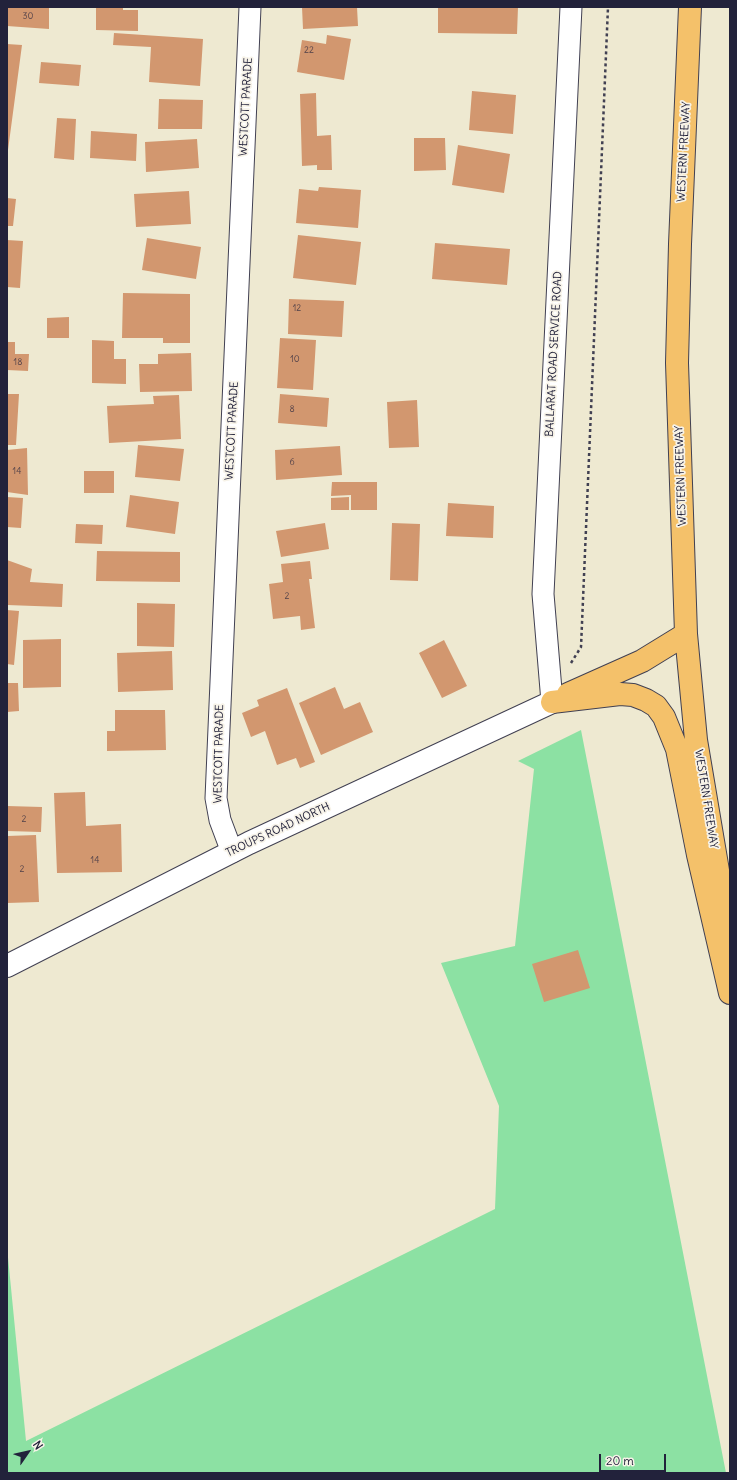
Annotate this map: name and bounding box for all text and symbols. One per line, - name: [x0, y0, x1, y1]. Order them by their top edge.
- house number: 30: [22, 11, 34, 21]
- house number: 22: [304, 45, 314, 55]
- street label: WESTCOTT PARADE: [237, 57, 255, 157]
- street label: WESTERN FREEWAY: [675, 101, 693, 203]
- street label: BALLARAT ROAD SERVICE ROAD: [543, 271, 565, 437]
- house number: 12: [293, 303, 301, 313]
- house number: 10: [290, 354, 300, 364]
- house number: 18: [14, 357, 22, 367]
- street label: WESTCOTT PARADE: [223, 381, 241, 481]
- house number: 8: [289, 404, 295, 414]
- street label: WESTERN FREEWAY: [673, 426, 689, 526]
- house number: 6: [289, 457, 295, 467]
- house number: 14: [13, 466, 21, 476]
- house number: 2: [285, 591, 289, 601]
- street label: WESTCOTT PARADE: [212, 704, 226, 804]
- street label: WESTERN FREEWAY: [692, 748, 720, 850]
- street label: TROUPS ROAD NORTH: [224, 800, 332, 860]
- house number: 2: [22, 814, 26, 824]
- house number: 14: [91, 855, 99, 865]
- house number: 2: [20, 864, 24, 874]
- north arrow: [8, 1432, 48, 1472]
- text: N: [30, 1438, 46, 1452]
- scale bar: [601, 1446, 668, 1472]
- text: 20 m: [606, 1453, 634, 1468]

